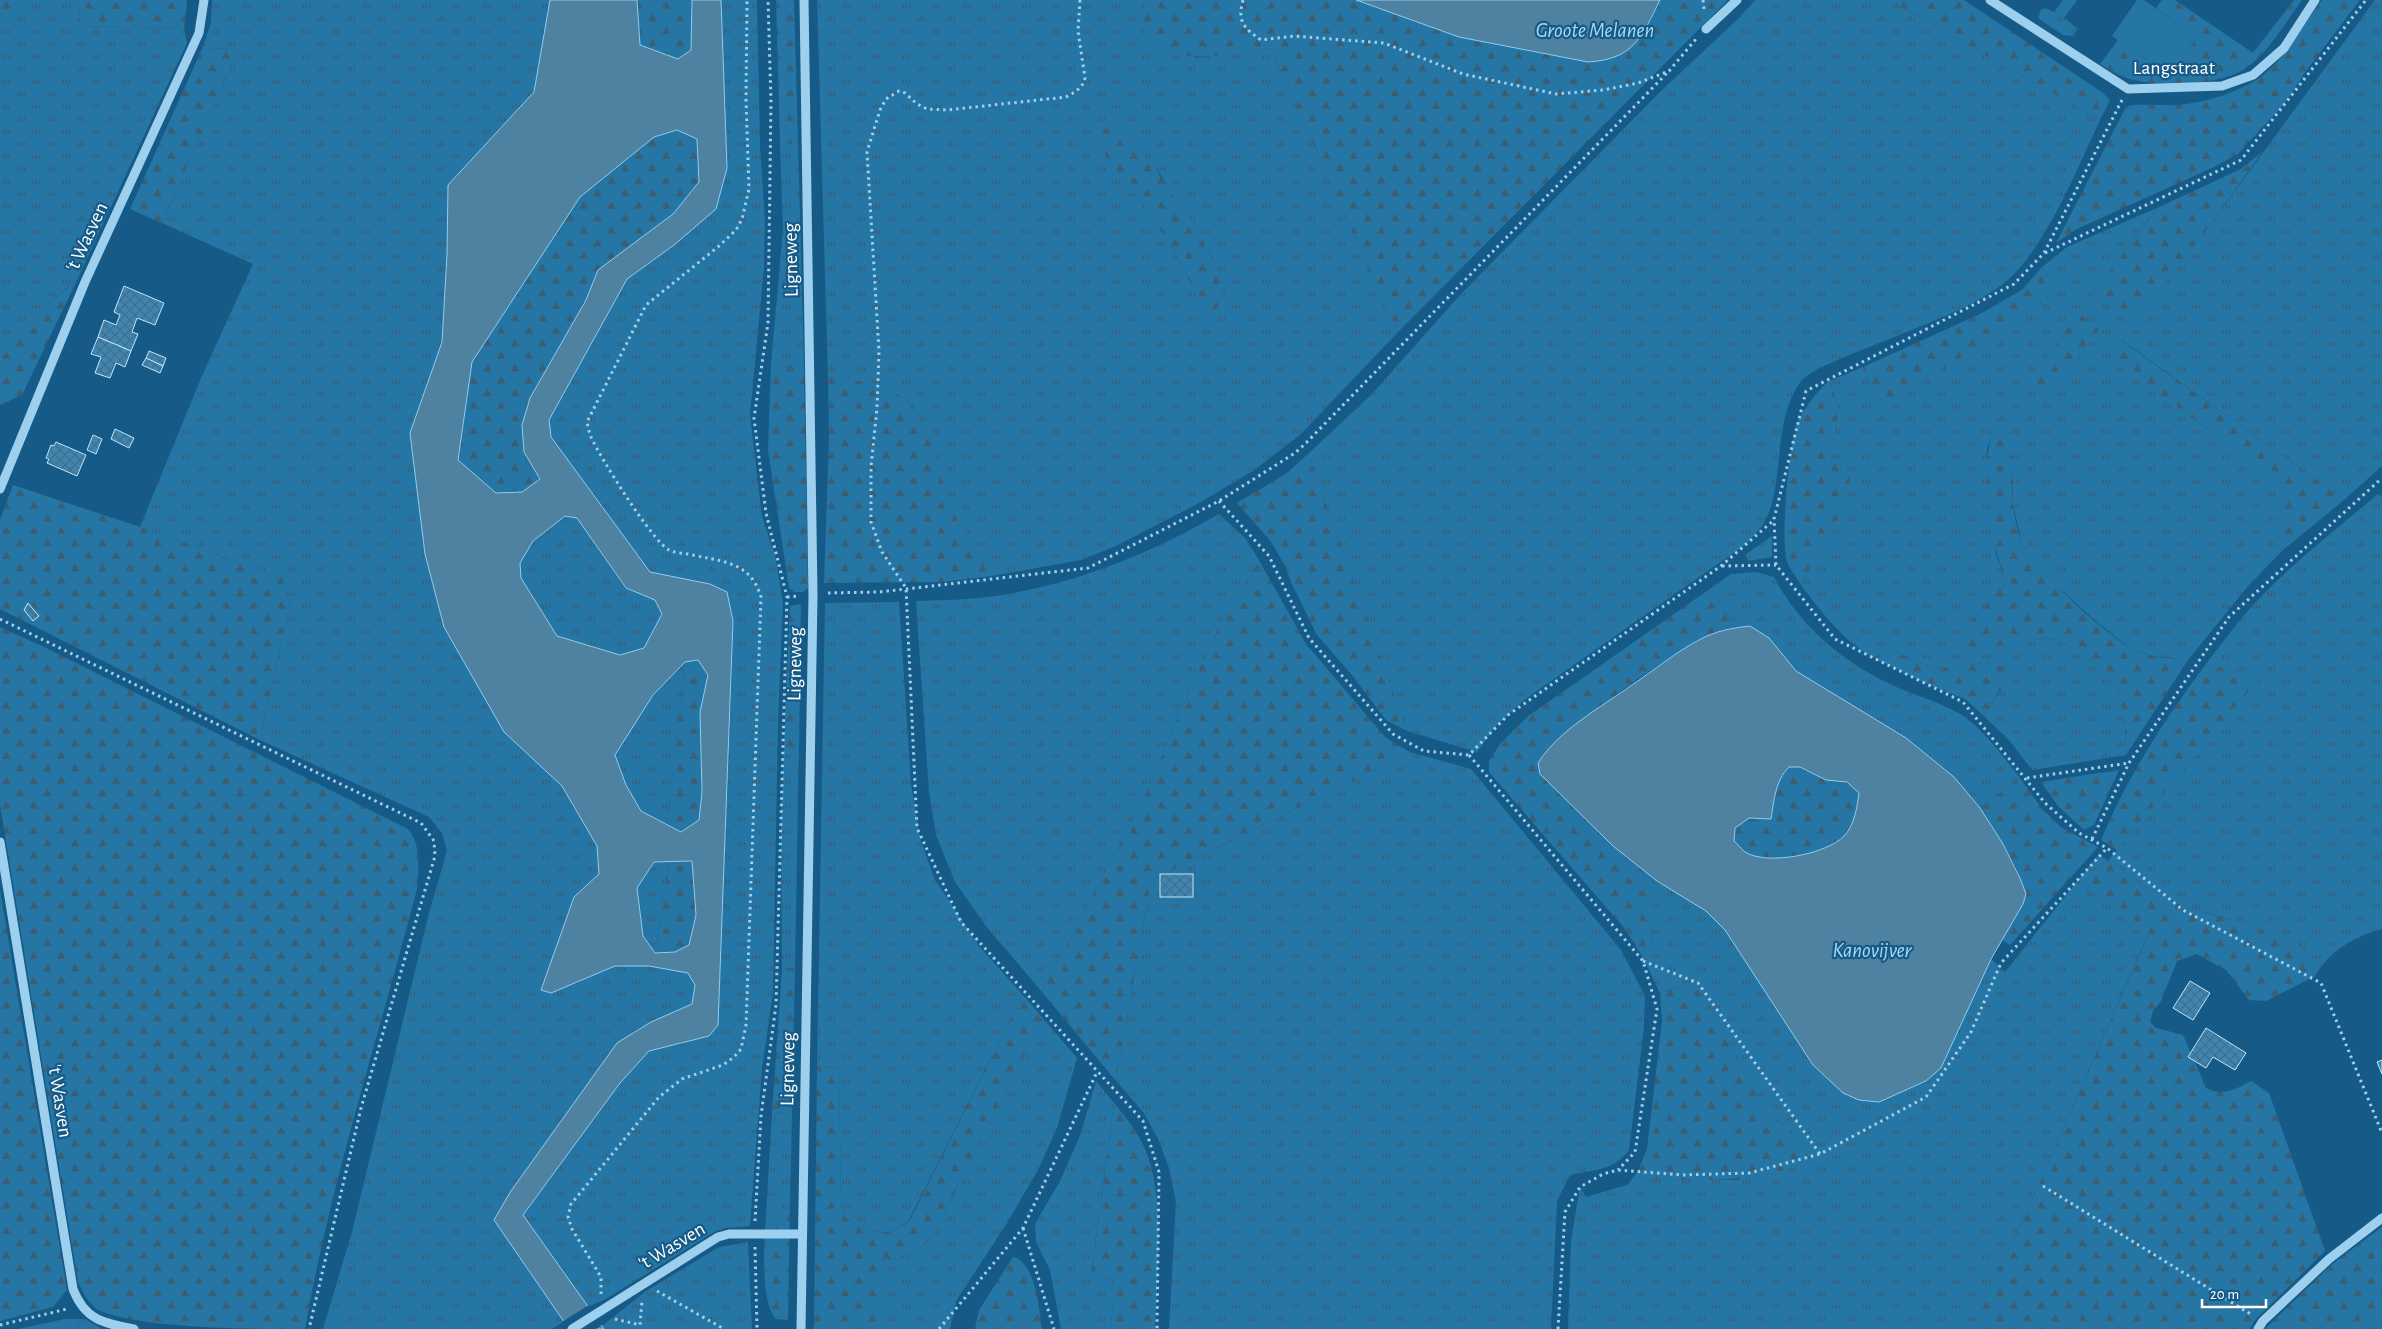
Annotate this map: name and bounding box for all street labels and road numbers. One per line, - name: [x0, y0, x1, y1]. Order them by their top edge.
- street label: Langstraat: [2133, 58, 2216, 78]
- street label: 't Wasven: [62, 199, 112, 275]
- street label: Ligneweg: [780, 222, 802, 297]
- street label: Ligneweg: [784, 626, 806, 701]
- street label: Ligneweg: [777, 1031, 799, 1106]
- street label: 't Wasven: [44, 1063, 76, 1139]
- street label: 't Wasven: [635, 1218, 709, 1274]

